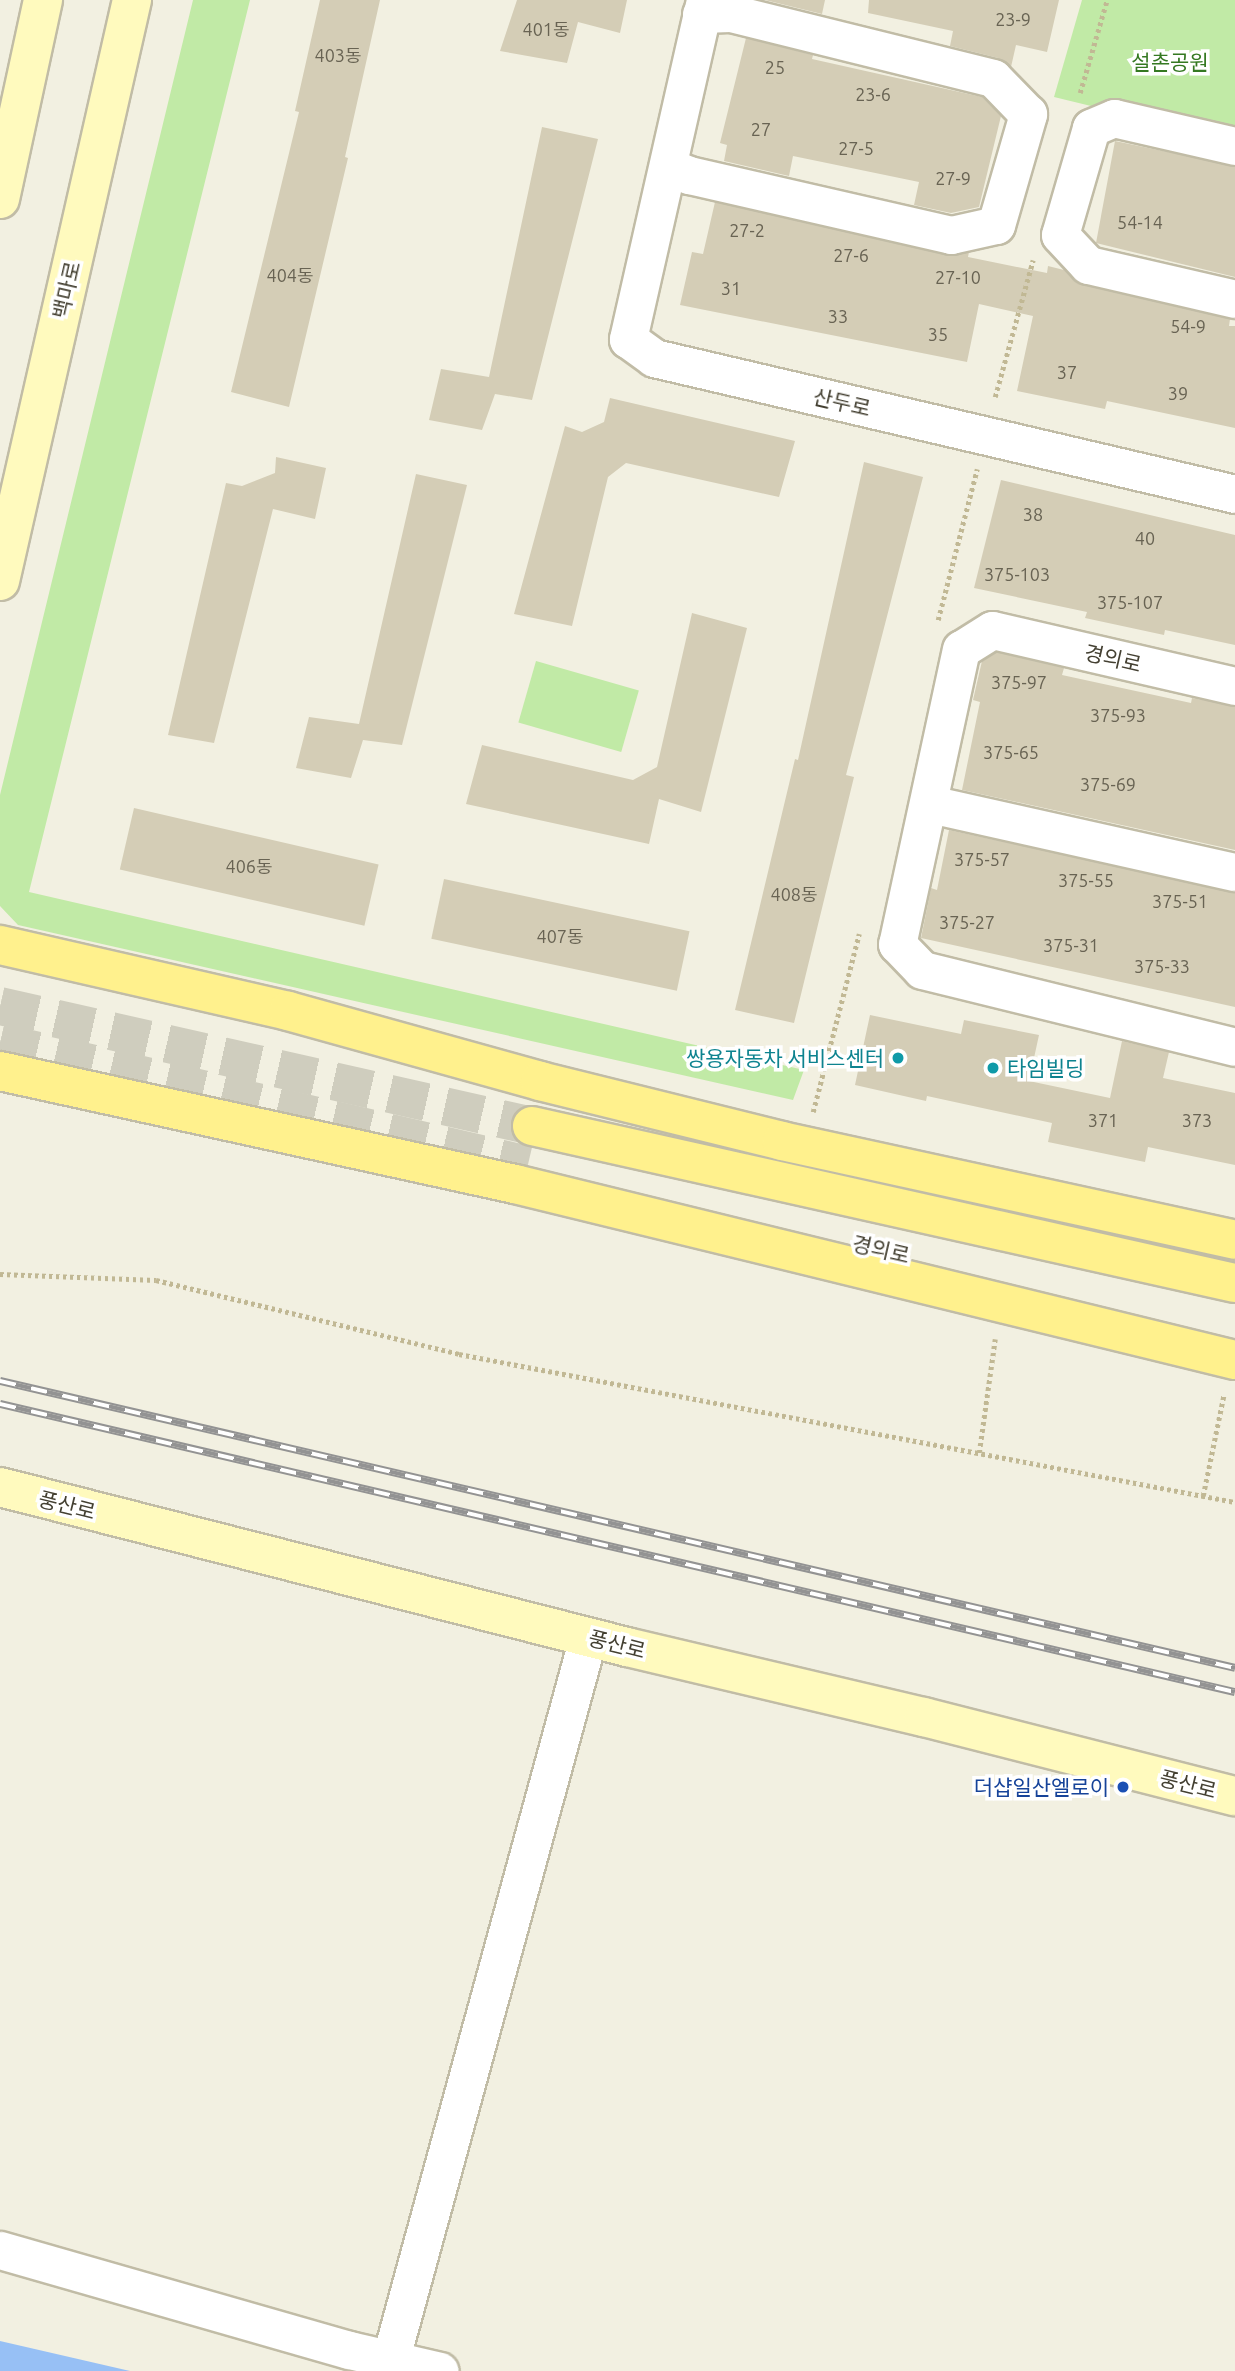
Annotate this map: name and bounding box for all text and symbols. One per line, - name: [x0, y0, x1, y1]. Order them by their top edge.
- house number: 23-9: [995, 8, 1031, 30]
- house number: 401동: [522, 18, 570, 40]
- house number: 403동: [314, 44, 362, 66]
- park label: 설촌공원: [1131, 49, 1209, 75]
- house number: 25: [765, 56, 785, 78]
- house number: 23-6: [855, 83, 891, 105]
- house number: 27: [751, 118, 771, 140]
- house number: 27-5: [838, 137, 874, 159]
- house number: 27-9: [935, 167, 971, 189]
- house number: 54-14: [1117, 211, 1163, 233]
- house number: 27-2: [729, 219, 765, 241]
- house number: 27-6: [833, 244, 869, 266]
- street label: 백마로: [47, 259, 85, 321]
- house number: 404동: [266, 264, 314, 286]
- house number: 27-10: [935, 266, 981, 288]
- house number: 31: [721, 277, 741, 299]
- house number: 33: [828, 305, 848, 327]
- house number: 54-9: [1170, 315, 1206, 337]
- house number: 35: [928, 323, 948, 345]
- house number: 37: [1057, 361, 1077, 383]
- house number: 39: [1168, 382, 1188, 404]
- street label: 산두로: [811, 383, 873, 421]
- house number: 38: [1023, 503, 1043, 525]
- house number: 40: [1135, 527, 1155, 549]
- house number: 375-103: [984, 563, 1050, 585]
- house number: 375-107: [1097, 591, 1163, 613]
- street label: 경의로: [1082, 639, 1144, 677]
- house number: 375-97: [991, 671, 1047, 693]
- house number: 375-93: [1090, 704, 1146, 726]
- house number: 375-65: [983, 741, 1039, 763]
- house number: 375-69: [1080, 773, 1136, 795]
- house number: 375-57: [954, 848, 1010, 870]
- house number: 406동: [225, 855, 273, 877]
- house number: 375-55: [1058, 869, 1114, 891]
- house number: 408동: [770, 883, 818, 905]
- house number: 375-51: [1152, 890, 1208, 912]
- house number: 375-27: [939, 911, 995, 933]
- house number: 407동: [536, 925, 584, 947]
- house number: 375-31: [1043, 934, 1099, 956]
- house number: 375-33: [1134, 955, 1190, 977]
- place label: 쌍용자동차 서비스센터: [686, 1045, 884, 1071]
- marker: 쌍용자동차 서비스센터: [890, 1050, 906, 1066]
- place label: 타임빌딩: [1007, 1055, 1084, 1081]
- marker: 타임빌딩: [985, 1060, 1001, 1076]
- house number: 371: [1088, 1109, 1118, 1131]
- house number: 373: [1182, 1109, 1212, 1131]
- street label: 경의로: [850, 1230, 912, 1268]
- street label: 풍산로: [36, 1486, 98, 1524]
- street label: 풍산로: [586, 1625, 648, 1663]
- street label: 풍산로: [1157, 1765, 1219, 1803]
- place label: 더샵일산엘로이: [974, 1774, 1109, 1800]
- marker: 더샵일산엘로이: [1115, 1779, 1131, 1795]

